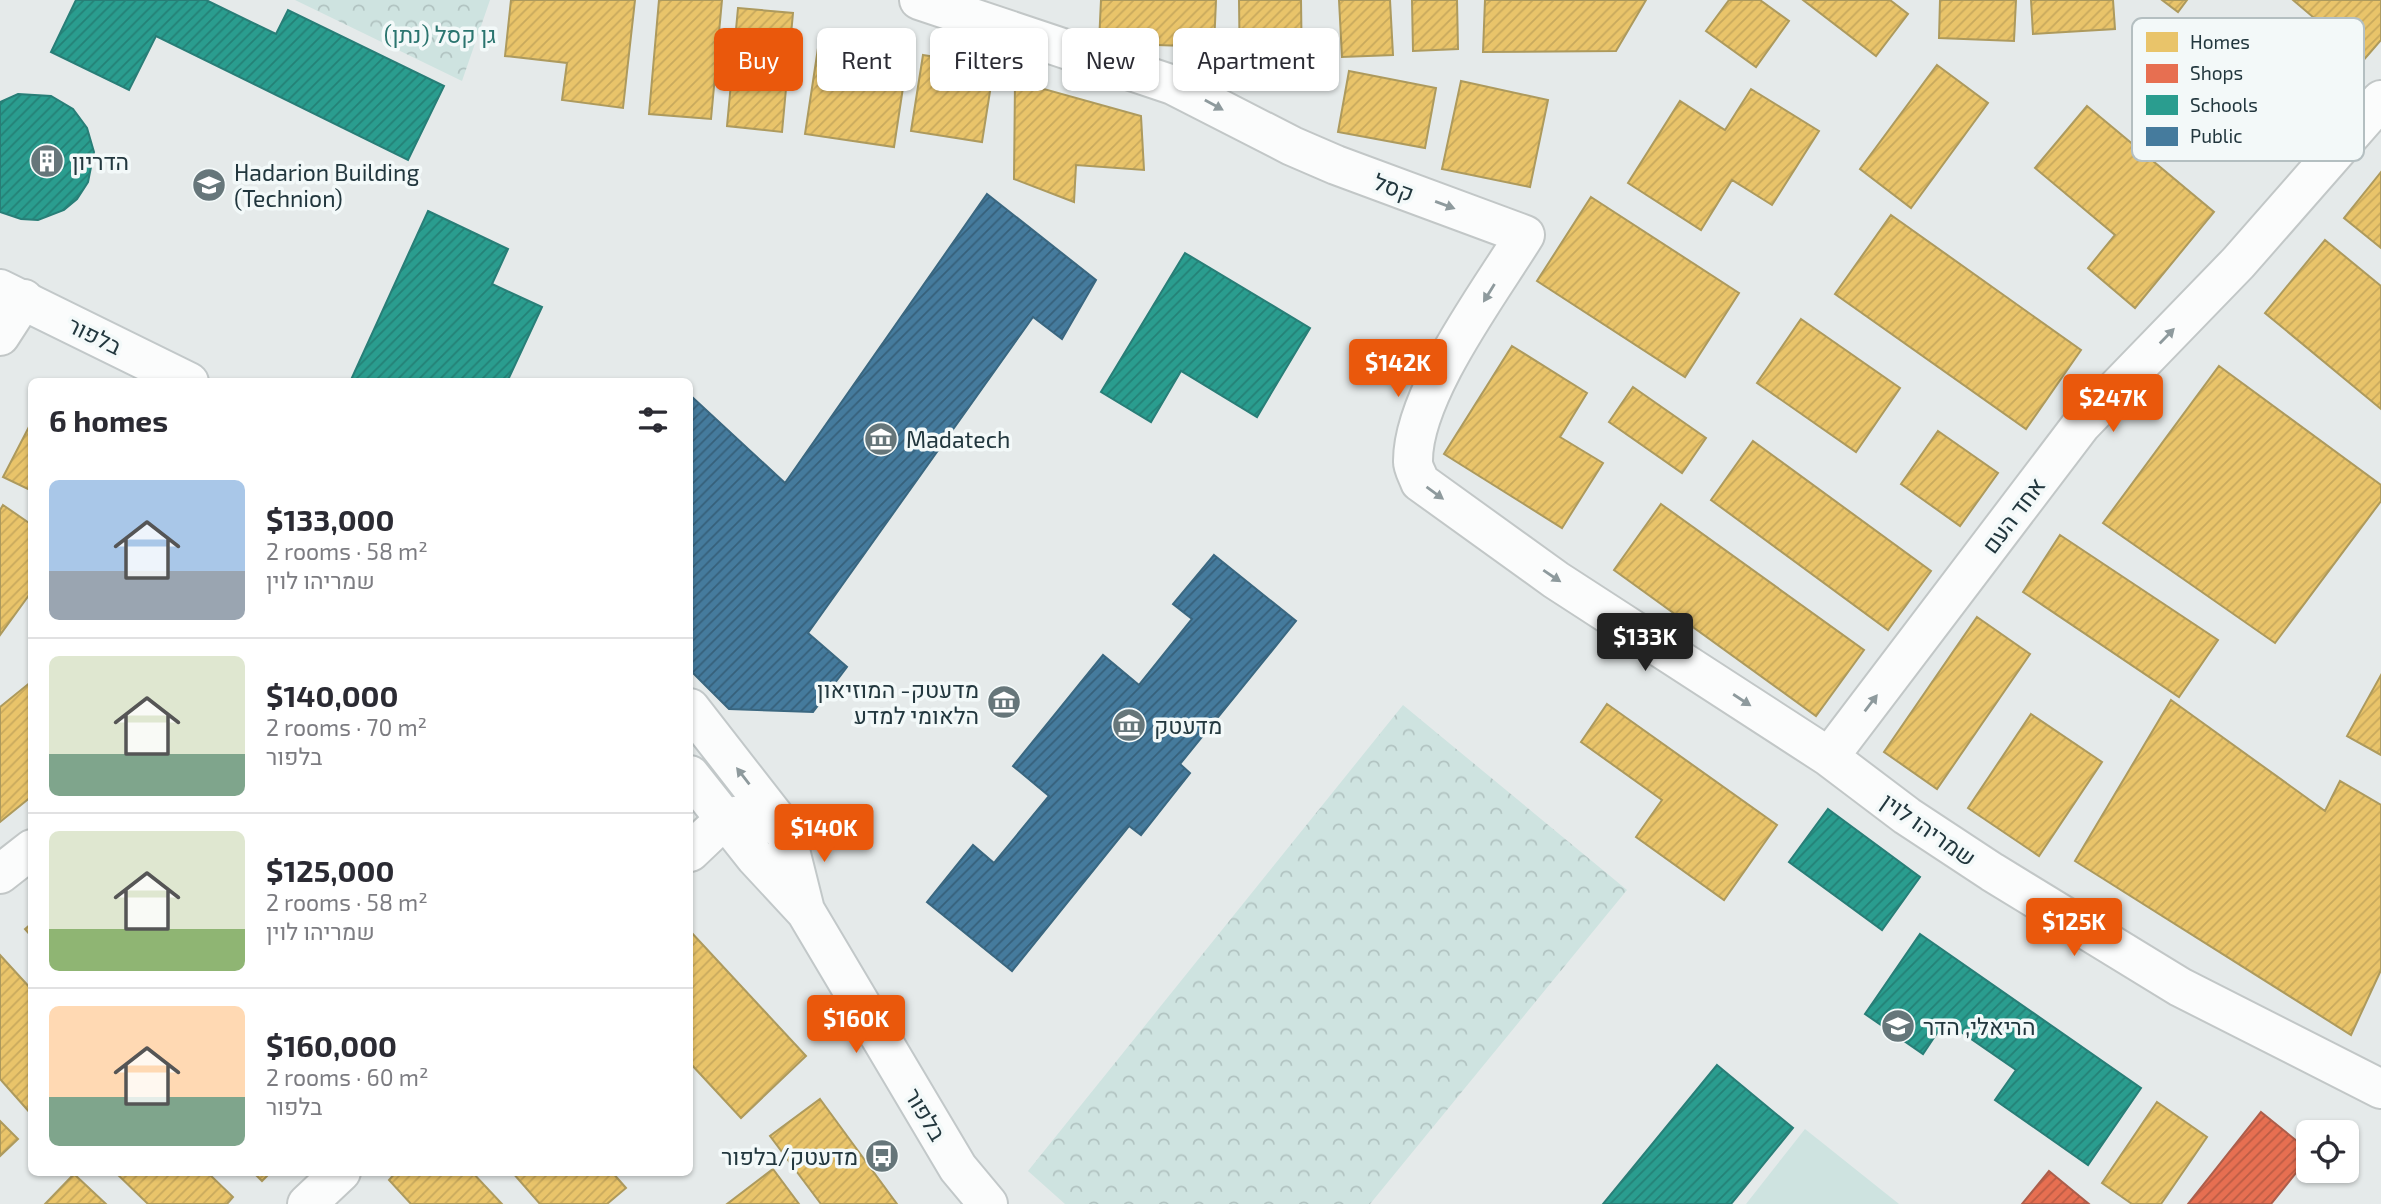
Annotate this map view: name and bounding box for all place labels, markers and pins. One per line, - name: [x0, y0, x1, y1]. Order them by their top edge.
- building icon: הדריון: [28, 142, 66, 180]
- place label: הדריון: [72, 147, 129, 175]
- place label: Hadarion Building (Technion): [234, 158, 419, 212]
- school or university icon: Hadarion Building (Technion): [190, 166, 228, 204]
- pin: $142K: [1349, 340, 1447, 399]
- pin: $247K: [2064, 374, 2162, 434]
- museum icon: Madatech: [862, 420, 900, 458]
- place label: Madatech: [906, 425, 1010, 453]
- pin: $133K: [1596, 614, 1694, 673]
- place label: מדעטק- המוזיאון הלאומי למדע: [817, 675, 979, 729]
- museum icon: מדעטק- המוזיאון הלאומי למדע: [985, 683, 1023, 721]
- museum icon: מדעטק: [1110, 706, 1148, 744]
- place label: מדעטק: [1154, 711, 1222, 739]
- pin: $140K: [775, 804, 873, 864]
- pin: $125K: [2025, 898, 2123, 958]
- pin: $160K: [807, 996, 905, 1055]
- school or university icon: הריאלי, הדר: [1879, 1007, 1917, 1045]
- place label: הריאלי, הדר: [1923, 1012, 2035, 1040]
- bus stop icon: מדעטק/בלפור: [863, 1137, 901, 1175]
- place label: מדעטק/בלפור: [721, 1142, 858, 1170]

